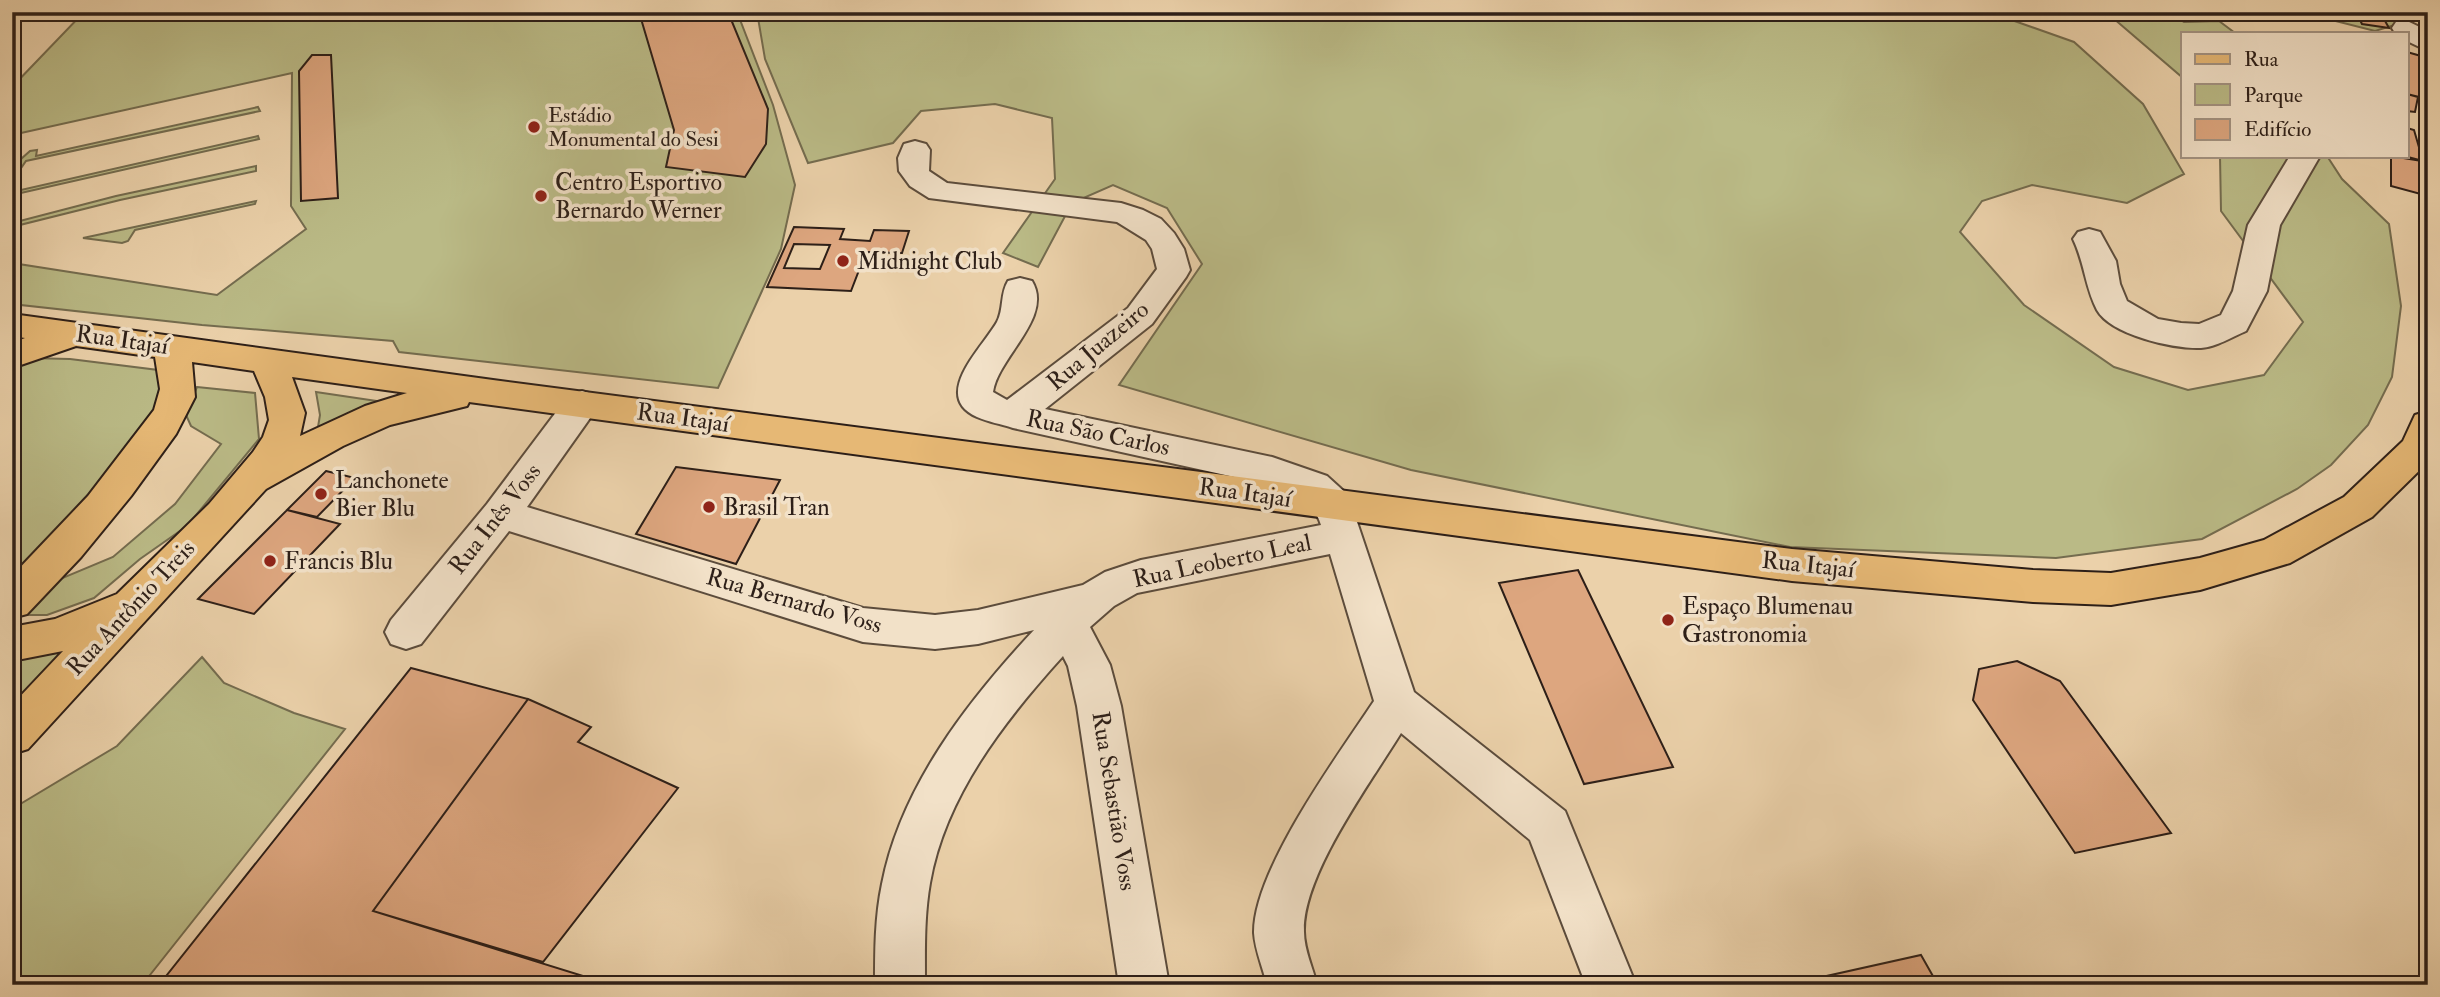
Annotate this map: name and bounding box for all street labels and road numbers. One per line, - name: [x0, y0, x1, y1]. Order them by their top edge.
- street label: Rua Juazeiro: [1040, 294, 1156, 398]
- street label: Rua Itajaí: [74, 318, 172, 362]
- street label: Rua Itajaí: [635, 396, 733, 440]
- street label: Rua São Carlos: [1023, 403, 1173, 463]
- street label: Rua Inês Voss: [442, 457, 548, 581]
- street label: Rua Itajaí: [1197, 471, 1295, 515]
- street label: Rua Leoberto Leal: [1130, 527, 1314, 595]
- street label: Rua Antônio Treis: [60, 533, 202, 683]
- street label: Rua Itajaí: [1760, 545, 1858, 585]
- street label: Rua Bernardo Voss: [703, 561, 885, 641]
- street label: Rua Sebastião Voss: [1085, 709, 1143, 893]

